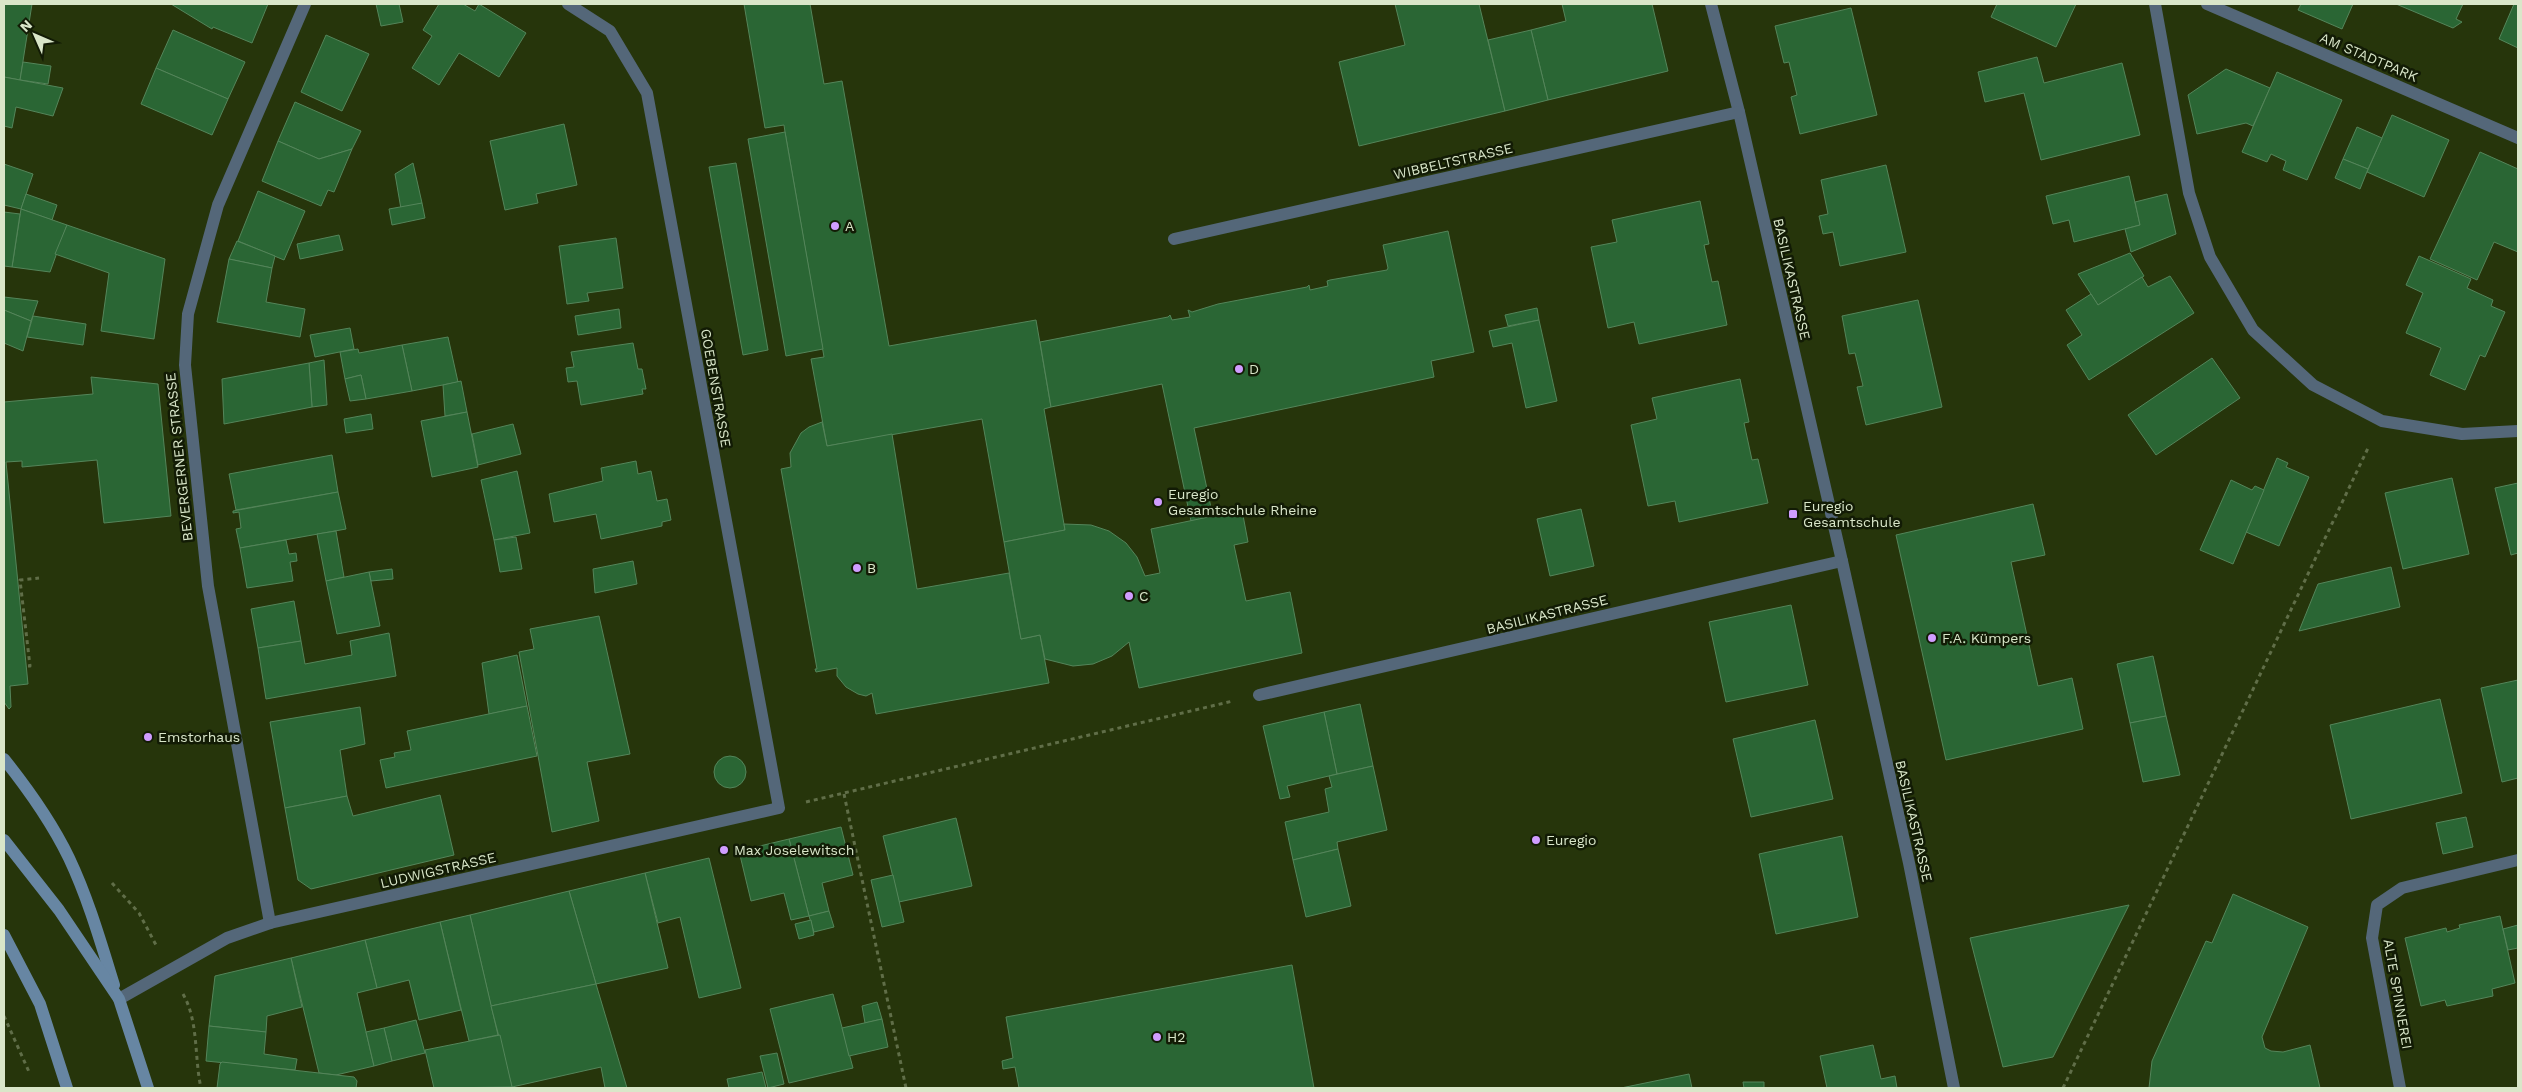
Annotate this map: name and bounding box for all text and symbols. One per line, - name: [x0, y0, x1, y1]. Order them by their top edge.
- north arrow: [10, 10, 60, 60]
- text: N: [16, 16, 35, 35]
- street label: AM STADTPARK: [2318, 29, 2420, 85]
- street label: WIBBELTSTRASSE: [1392, 139, 1514, 182]
- street label: BASILIKASTRASSE: [1770, 217, 1814, 341]
- place label: A: [845, 218, 854, 234]
- marker: A: [829, 220, 841, 232]
- street label: GOEBENSTRASSE: [698, 327, 734, 449]
- place label: D: [1249, 361, 1259, 377]
- marker: D: [1233, 363, 1245, 375]
- street label: BEVERGERNER STRASSE: [162, 372, 196, 542]
- place label: Euregio Gesamtschule Rheine: [1168, 486, 1317, 518]
- marker: Euregio Gesamtschule Rheine: [1152, 496, 1164, 508]
- place label: Euregio Gesamtschule: [1803, 498, 1901, 530]
- marker: Euregio Gesamtschule: [1787, 508, 1799, 520]
- place label: B: [867, 560, 876, 576]
- marker: B: [851, 562, 863, 574]
- place label: C: [1139, 588, 1149, 604]
- marker: C: [1123, 590, 1135, 602]
- street label: BASILIKASTRASSE: [1485, 591, 1609, 637]
- place label: F.A. Kümpers: [1942, 630, 2031, 646]
- marker: F.A. Kümpers: [1926, 632, 1938, 644]
- place label: Emstorhaus: [158, 729, 240, 745]
- marker: Emstorhaus: [142, 731, 154, 743]
- street label: BASILIKASTRASSE: [1892, 759, 1936, 883]
- place label: Euregio: [1546, 832, 1597, 848]
- marker: Euregio: [1530, 834, 1542, 846]
- place label: Max Joselewitsch: [734, 842, 854, 858]
- marker: Max Joselewitsch: [718, 844, 730, 856]
- street label: LUDWIGSTRASSE: [379, 849, 497, 891]
- street label: ALTE SPINNEREI: [2380, 938, 2416, 1050]
- place label: H2: [1167, 1029, 1185, 1045]
- marker: H2: [1151, 1031, 1163, 1043]

